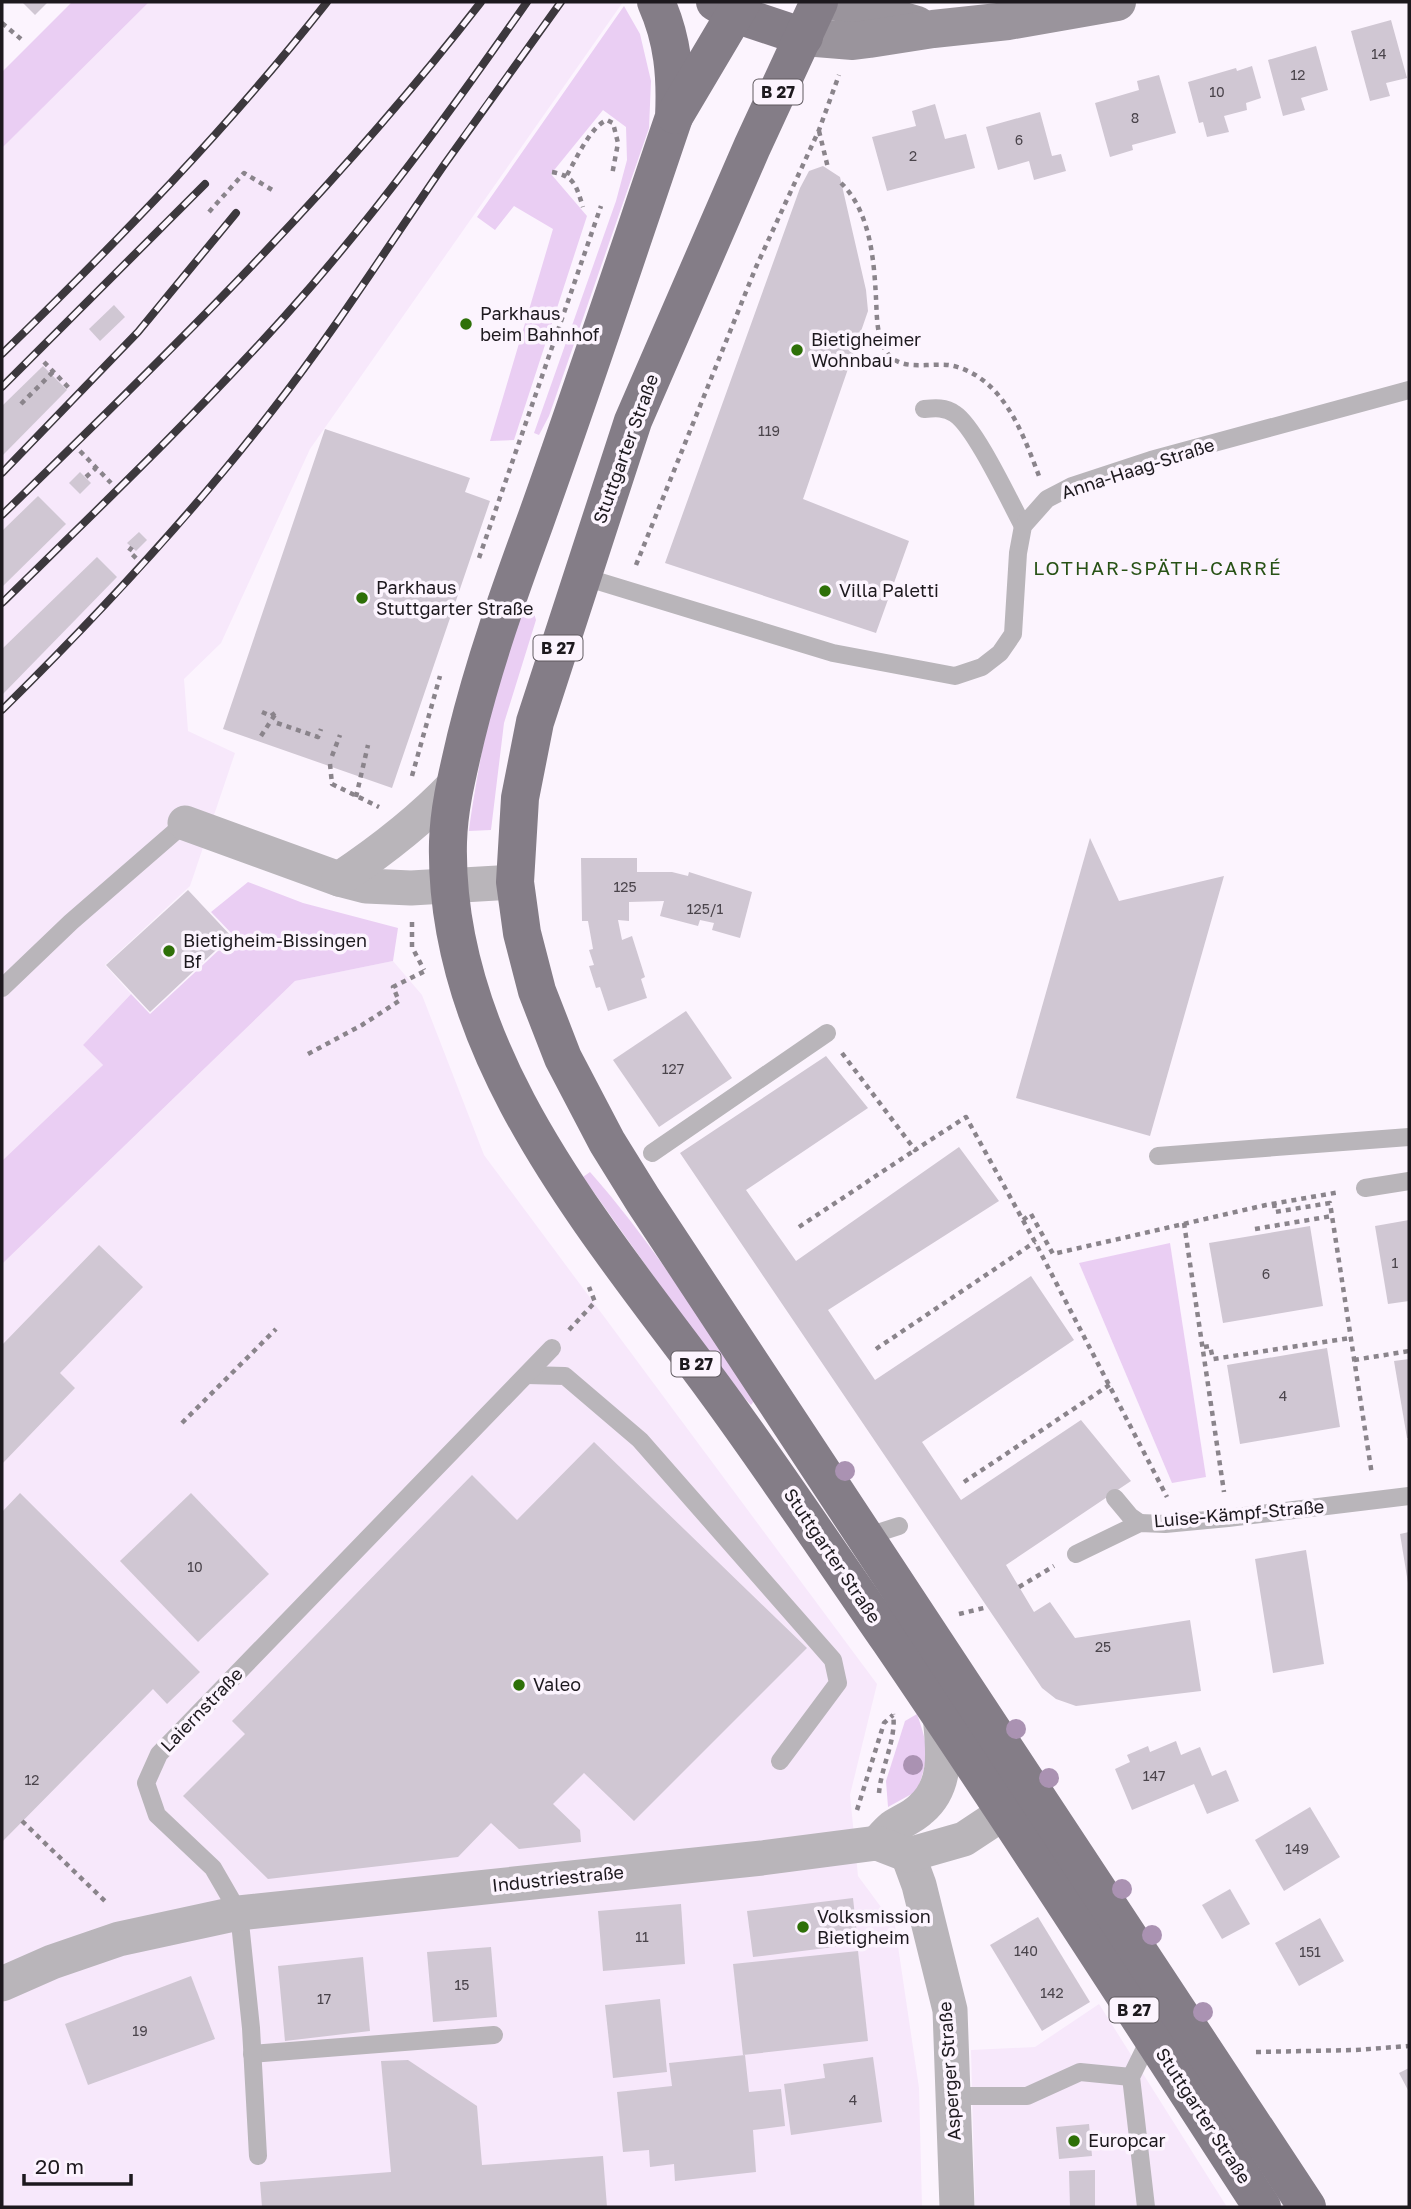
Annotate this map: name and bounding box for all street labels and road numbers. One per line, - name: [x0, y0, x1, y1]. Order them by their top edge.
- road number: B 27: [754, 80, 802, 104]
- street label: Stuttgarter Straße: [588, 371, 662, 526]
- street label: Anna-Haag-Straße: [1058, 433, 1217, 503]
- road number: B 27: [534, 636, 582, 660]
- road number: B 27: [672, 1352, 720, 1376]
- street label: Stuttgarter Straße: [780, 1484, 886, 1627]
- street label: Luise-Kämpf-Straße: [1153, 1495, 1325, 1531]
- street label: Laiernstraße: [156, 1663, 247, 1756]
- street label: Industriestraße: [491, 1860, 625, 1896]
- road number: B 27: [1110, 1998, 1158, 2022]
- street label: Asperger Straße: [933, 2001, 965, 2141]
- street label: Stuttgarter Straße: [1152, 2043, 1256, 2187]

